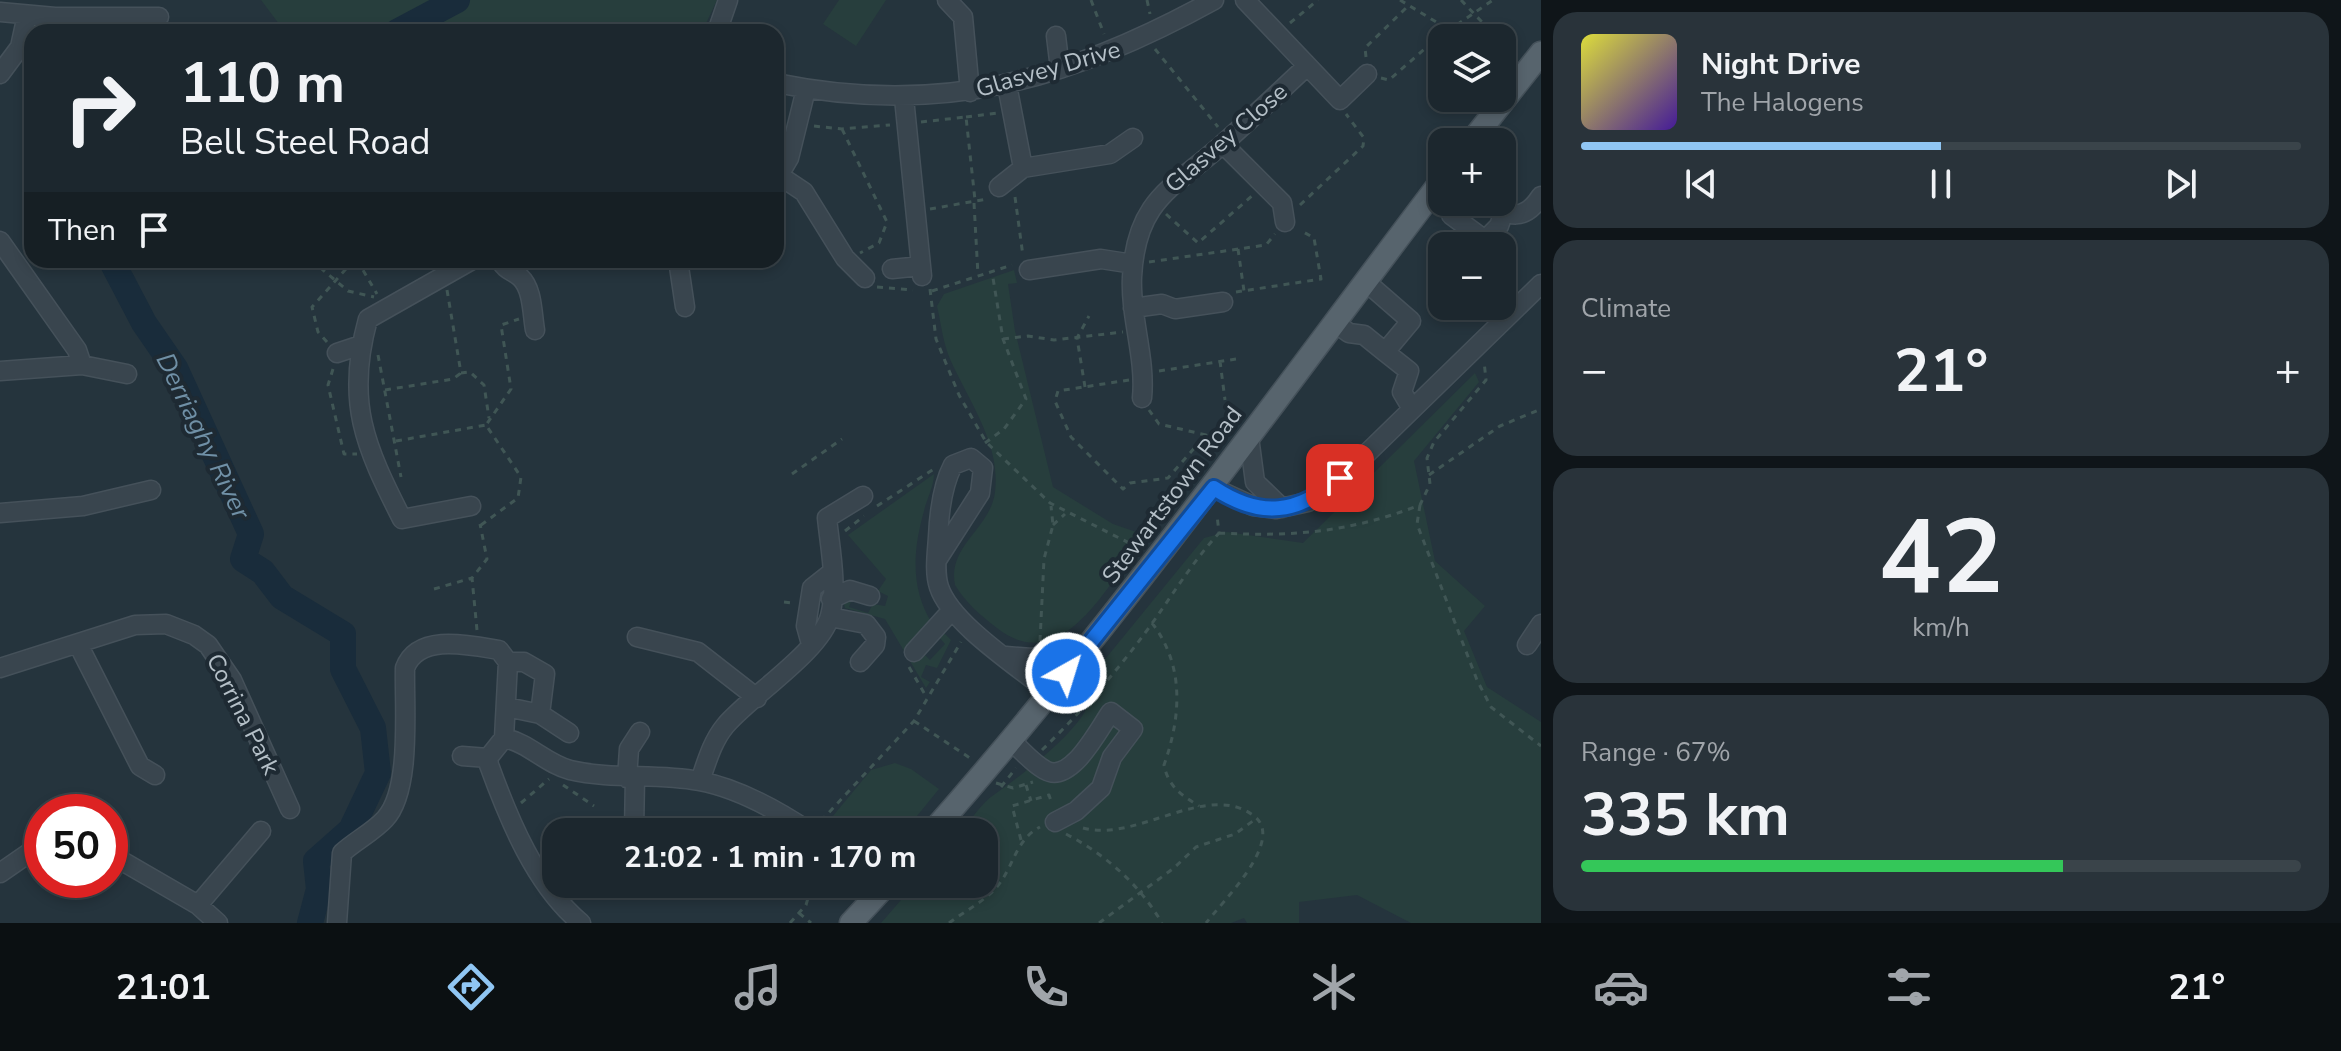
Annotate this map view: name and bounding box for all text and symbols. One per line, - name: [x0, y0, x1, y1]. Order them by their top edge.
- map controls: [1428, 24, 1516, 320]
- button: layers: [1428, 24, 1516, 112]
- street label: Glasvey Drive: [972, 33, 1124, 105]
- text: Night Drive: [1701, 44, 1860, 85]
- text: 110 m: [180, 45, 345, 122]
- icon: right: [48, 56, 152, 160]
- street label: Glasvey Close: [1158, 76, 1294, 200]
- text: The Halogens: [1701, 85, 1864, 120]
- text: Bell Steel Road: [180, 118, 431, 167]
- button: +: [1428, 128, 1516, 216]
- icon: previous: [1679, 162, 1723, 206]
- icon: pause: [1919, 162, 1963, 206]
- icon: next: [2159, 162, 2203, 206]
- icon: arrive: [132, 208, 176, 252]
- text: Then: [48, 210, 116, 251]
- button: −: [1428, 232, 1516, 320]
- text: Climate: [1581, 291, 1671, 326]
- text: 21°: [1894, 330, 1988, 412]
- text: −: [1581, 341, 1607, 401]
- text: +: [2275, 341, 2301, 401]
- water label: Derriaghy River: [148, 347, 259, 526]
- street label: Stewartstown Road: [1095, 400, 1249, 590]
- pin: [1306, 444, 1374, 512]
- icon: arrive: [1318, 456, 1362, 500]
- text: 42: [1879, 487, 2003, 629]
- text: km/h: [1912, 610, 1970, 645]
- position arrow: [1024, 631, 1108, 715]
- street label: Corrina Park: [199, 648, 288, 781]
- text: Range · 67%: [1581, 735, 1731, 770]
- text: 335 km: [1581, 774, 1790, 856]
- speed limit sign: 50: [24, 794, 128, 898]
- text: 21:02 · 1 min · 170 m: [624, 837, 916, 878]
- icon: directions: [443, 959, 499, 1015]
- icon: music: [730, 959, 786, 1015]
- icon: phone: [1018, 959, 1074, 1015]
- icon: climate: [1306, 959, 1362, 1015]
- icon: car: [1593, 959, 1649, 1015]
- icon: filters: [1881, 959, 1937, 1015]
- text: 21:01: [116, 963, 211, 1012]
- text: 21°: [2168, 963, 2225, 1012]

